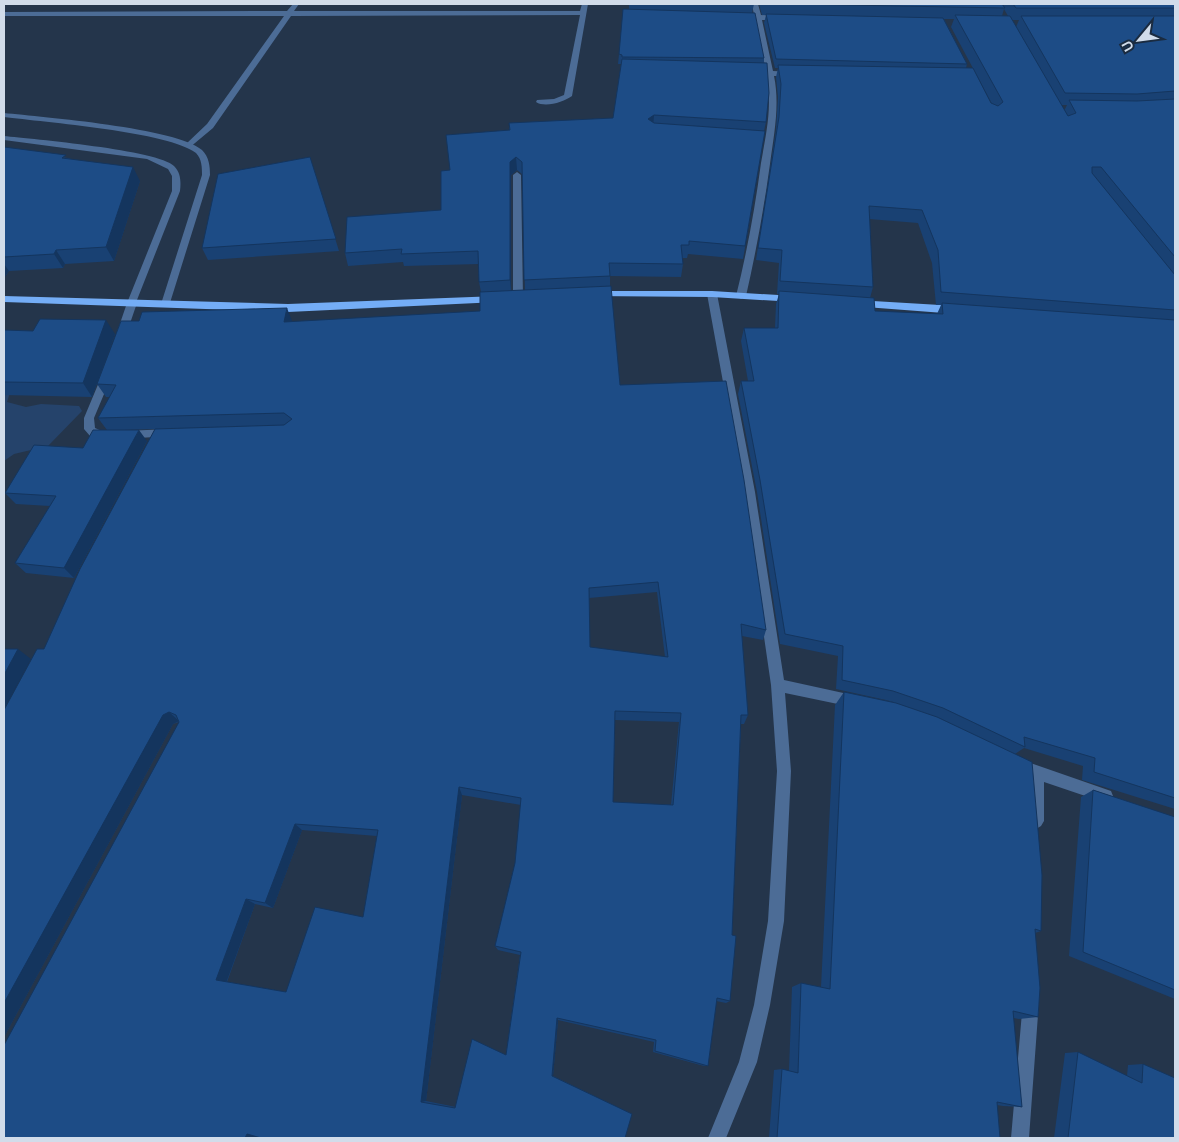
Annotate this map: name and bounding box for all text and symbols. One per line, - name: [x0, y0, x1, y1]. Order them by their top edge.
- north arrow: [1114, 15, 1164, 65]
- text: U: [1117, 38, 1138, 55]

